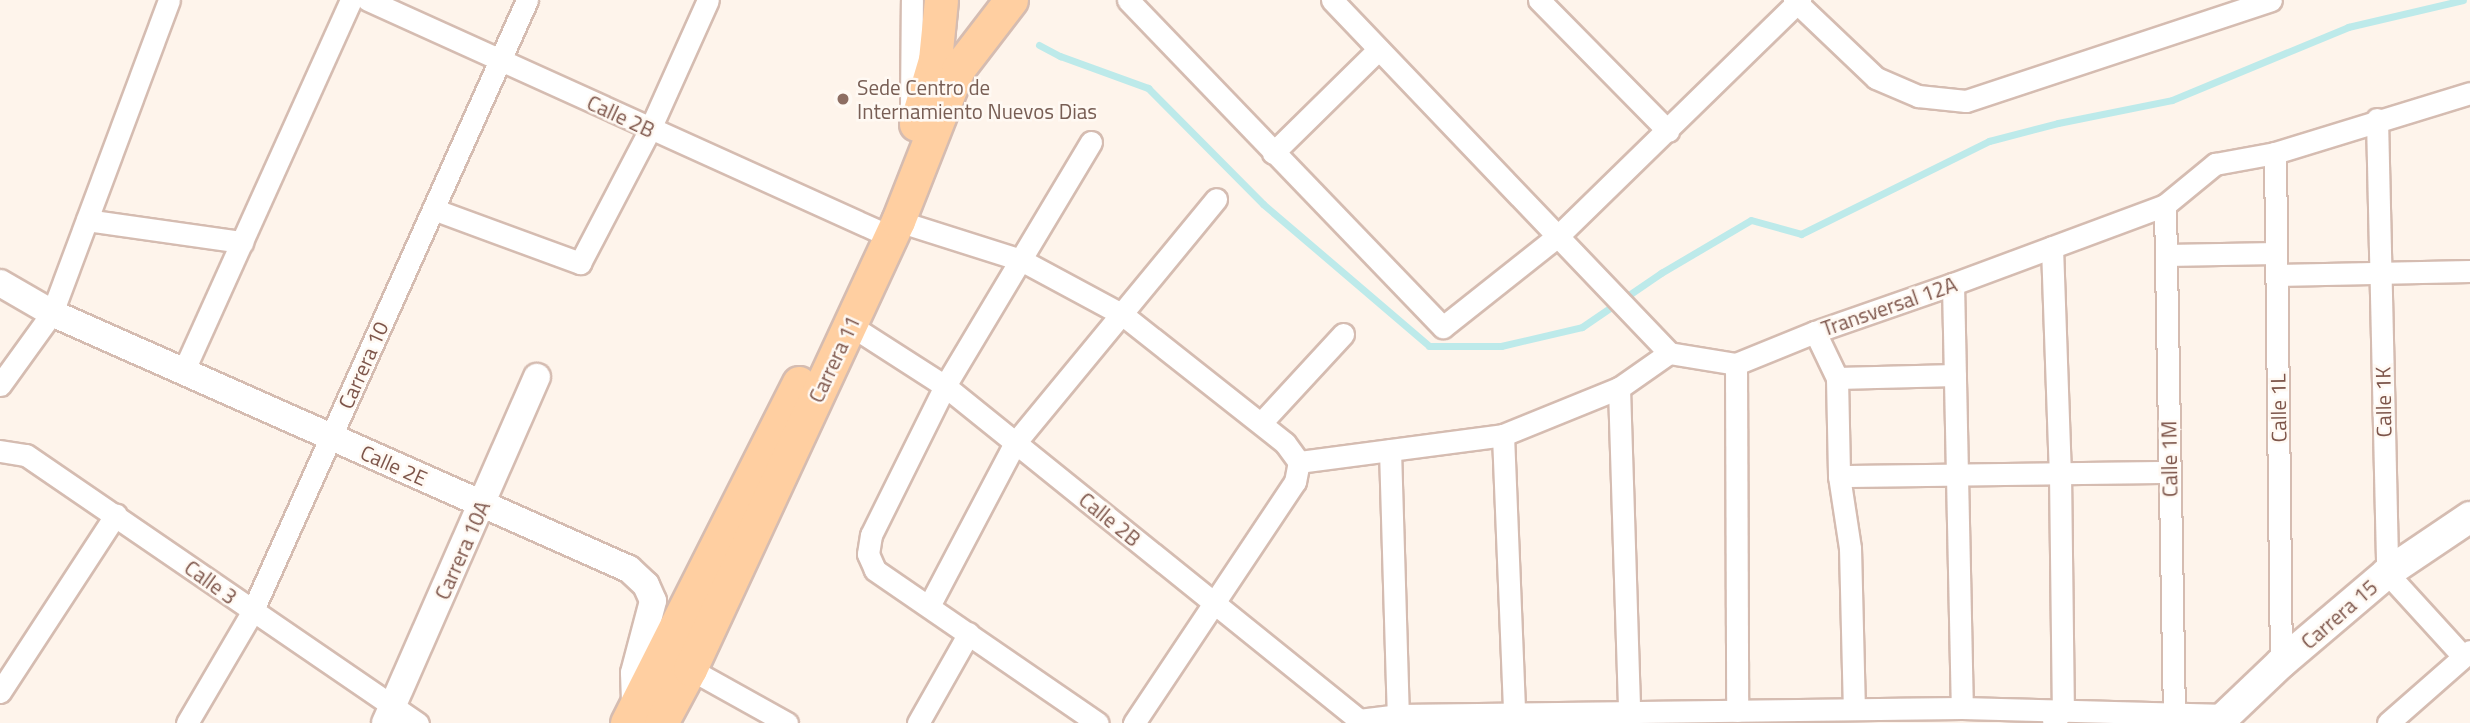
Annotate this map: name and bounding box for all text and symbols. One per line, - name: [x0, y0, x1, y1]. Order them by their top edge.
- place label: Sede Centro de Internamiento Nuevos Dias: [857, 74, 1097, 124]
- street label: Calle 2B: [583, 89, 659, 143]
- marker: Sede Centro de Internamiento Nuevos Dias: [835, 91, 851, 107]
- street label: Transversal 12A: [1818, 271, 1960, 341]
- street label: Carrera 11: [803, 312, 865, 406]
- street label: Carrera 10: [333, 317, 393, 413]
- street label: Calle 1K: [2370, 366, 2396, 438]
- street label: Calle 1L: [2265, 373, 2291, 443]
- street label: Calle 1M: [2156, 421, 2182, 497]
- street label: Calle 2E: [357, 439, 431, 491]
- street label: Calle 2B: [1074, 487, 1146, 551]
- street label: Carrera 10A: [429, 497, 495, 603]
- street label: Calle 3: [180, 555, 242, 609]
- street label: Carrera 15: [2296, 574, 2382, 654]

